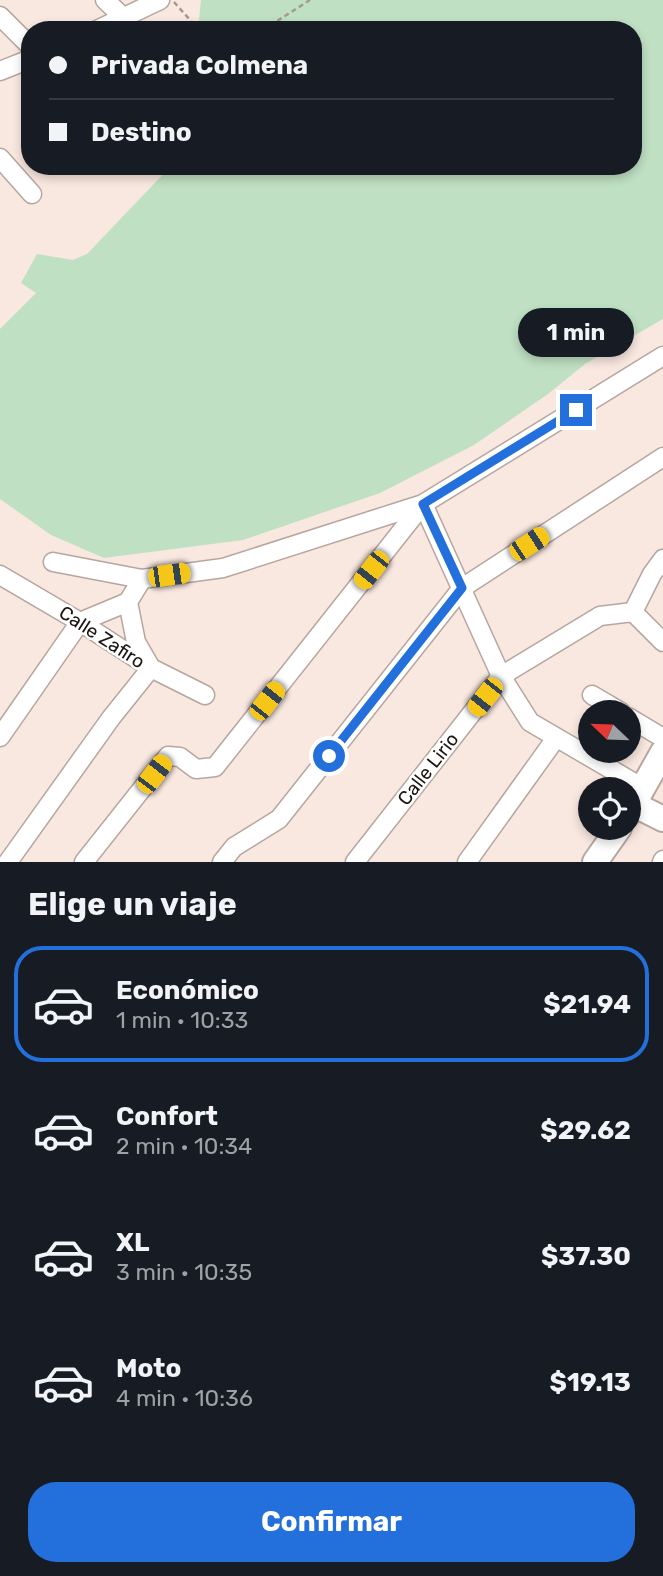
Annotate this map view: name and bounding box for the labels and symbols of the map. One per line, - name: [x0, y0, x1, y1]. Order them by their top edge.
- callout: 1 min: [518, 308, 634, 358]
- route end: [560, 394, 592, 426]
- car: [506, 524, 553, 564]
- car: [350, 547, 393, 593]
- car: [147, 562, 192, 588]
- street label: Calle Zafiro: [55, 601, 149, 673]
- car: [464, 674, 507, 720]
- car: [246, 678, 289, 724]
- north arrow: [578, 700, 640, 763]
- street label: Calle Lirio: [393, 728, 463, 810]
- route start: [313, 740, 345, 772]
- car: [133, 751, 176, 797]

